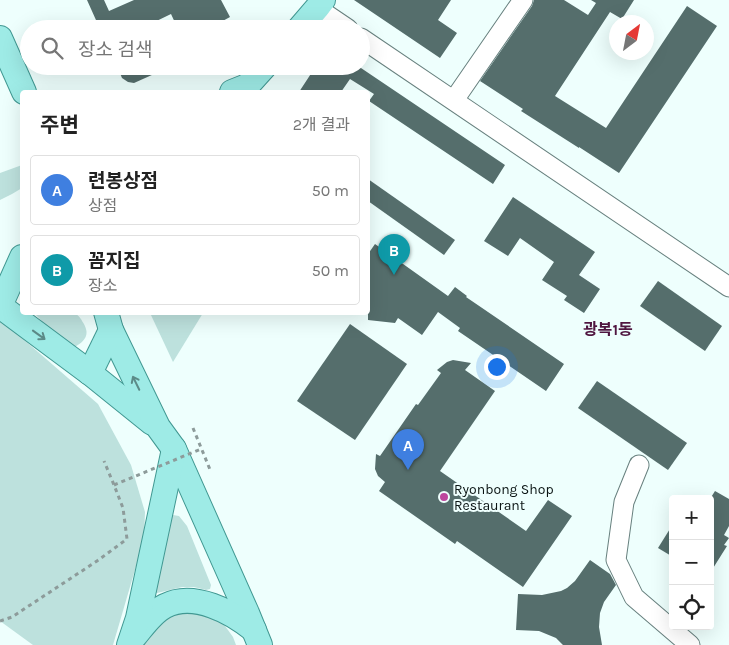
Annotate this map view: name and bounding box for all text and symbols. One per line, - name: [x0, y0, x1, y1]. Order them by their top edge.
- north arrow: [609, 15, 654, 60]
- search box: [20, 20, 370, 75]
- icon: search: [38, 34, 66, 62]
- text: 장소 검색: [78, 39, 152, 61]
- text: 주변: [40, 113, 79, 137]
- text: 2개 결과: [293, 115, 350, 134]
- text: 련봉상점: [88, 170, 158, 192]
- text: A: [52, 181, 62, 200]
- text: 50 m: [312, 181, 349, 200]
- text: 상점: [88, 196, 117, 215]
- pin: B: [378, 234, 410, 275]
- text: 꼼지집: [88, 250, 140, 272]
- text: B: [52, 261, 62, 280]
- text: 50 m: [312, 261, 349, 280]
- text: 장소: [88, 276, 117, 295]
- district label: 광복1동: [583, 320, 633, 339]
- one-way arrow: [32, 330, 46, 340]
- your location: [484, 354, 510, 380]
- one-way arrow: [131, 376, 141, 391]
- pin: A: [392, 429, 424, 470]
- place label: Ryonbong Shop Restaurant: [454, 481, 554, 514]
- marker: Ryonbong Shop Restaurant: [438, 491, 450, 503]
- map controls: [669, 495, 714, 630]
- button: +: [669, 495, 714, 540]
- button: −: [669, 540, 714, 585]
- button: locate: [669, 585, 714, 630]

